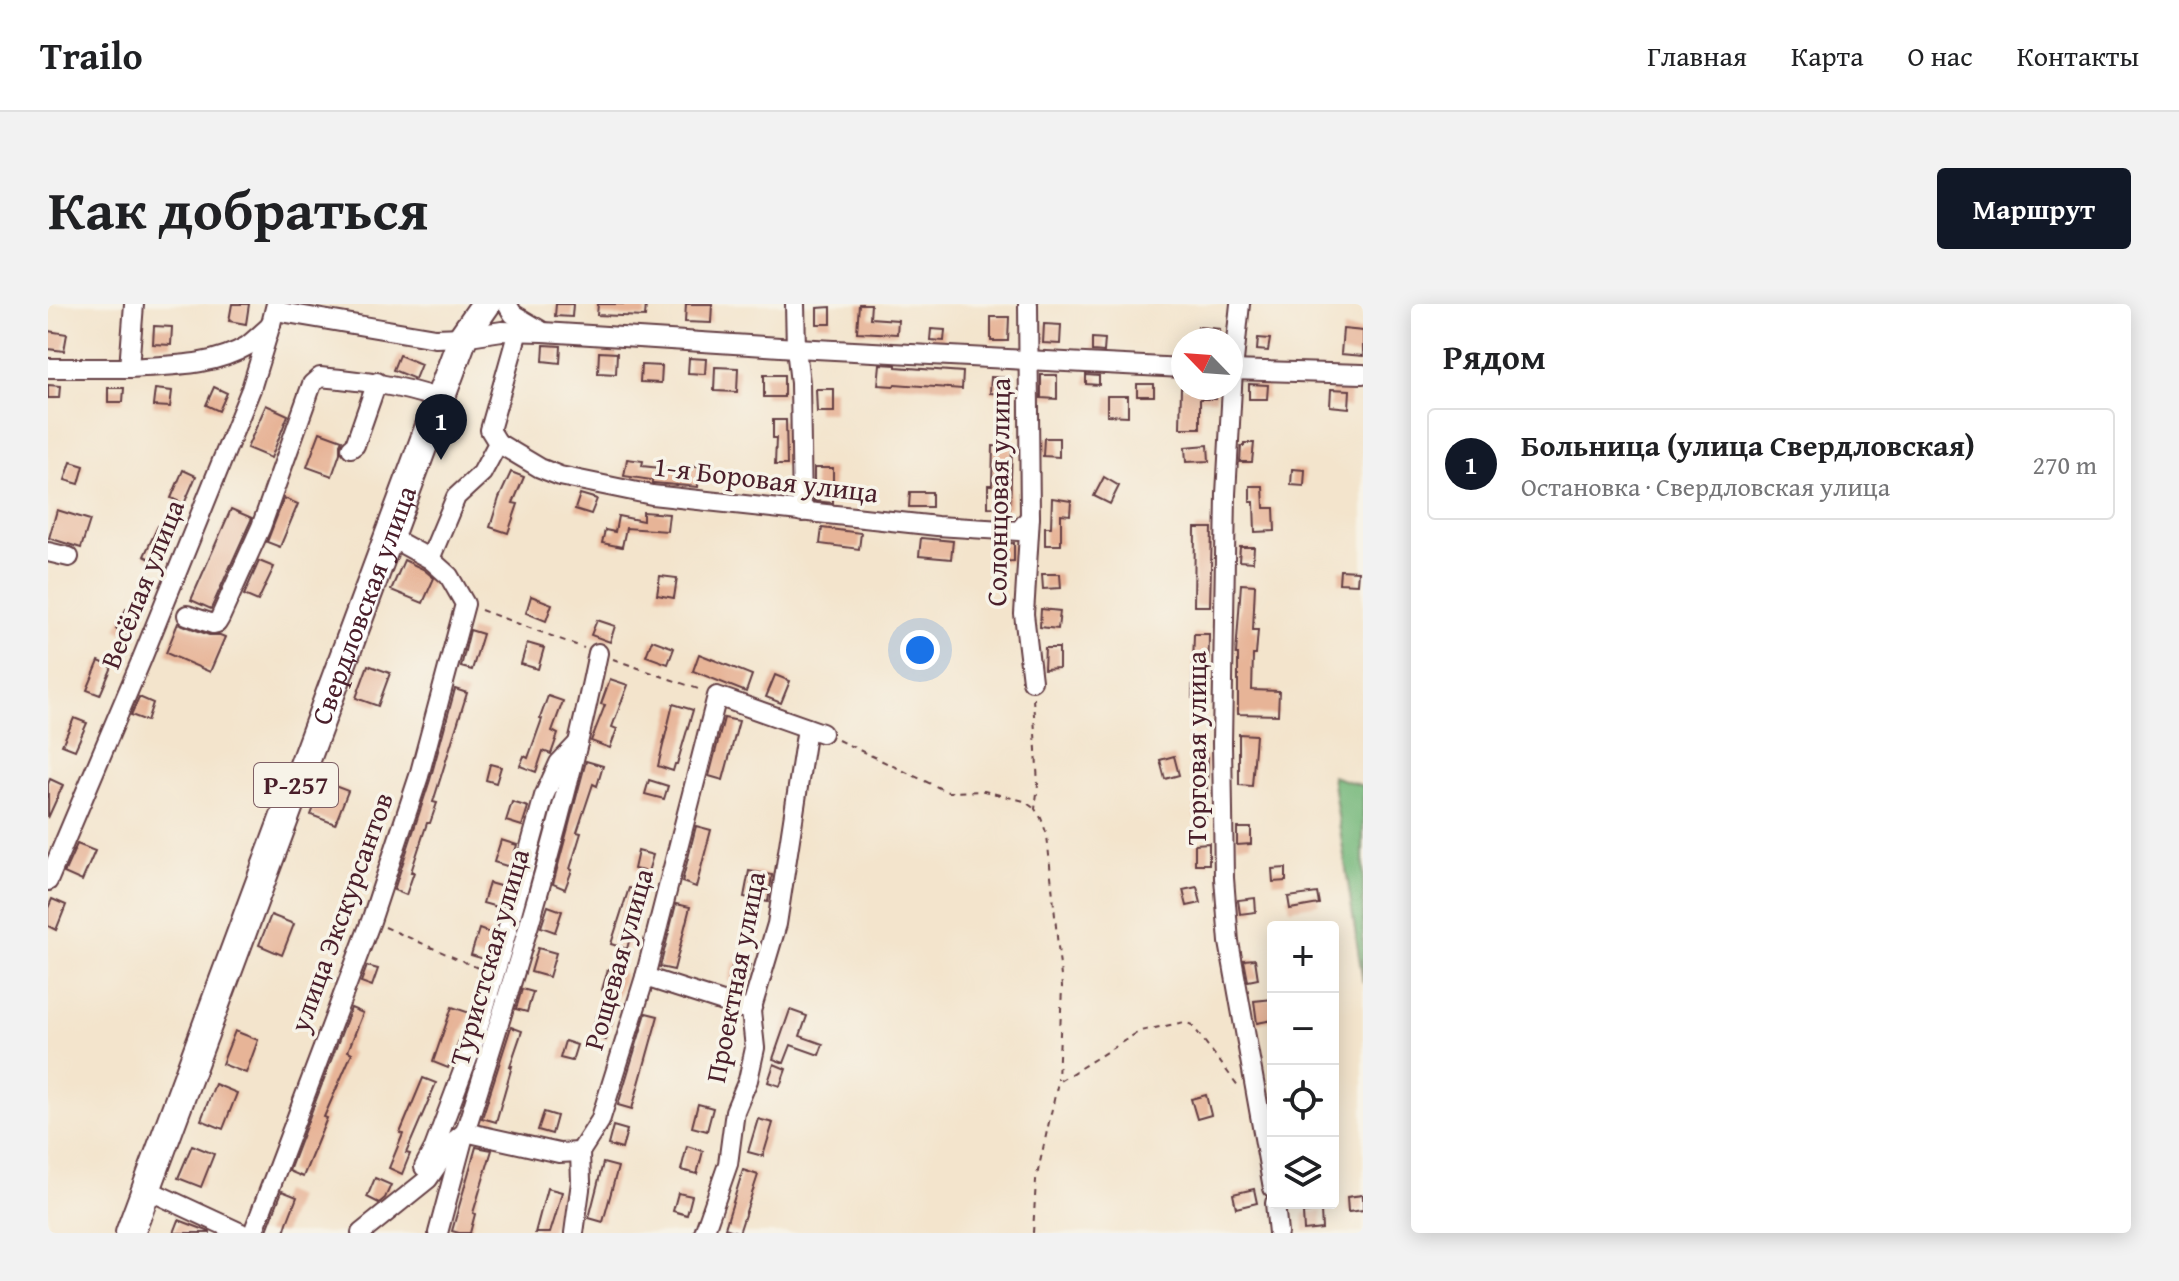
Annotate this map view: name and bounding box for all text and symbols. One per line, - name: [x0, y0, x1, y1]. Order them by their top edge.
- text: Trailo: [40, 27, 143, 83]
- text: Главная: [1647, 35, 1747, 76]
- text: Карта: [1791, 35, 1863, 76]
- text: О нас: [1907, 35, 1973, 76]
- text: Контакты: [2017, 35, 2139, 76]
- text: Как добраться: [48, 167, 428, 250]
- button: Маршрут: [1937, 168, 2131, 249]
- north arrow: [1171, 328, 1243, 400]
- text: Рядом: [1443, 332, 1546, 381]
- street label: Солонцовая улица: [975, 377, 1020, 607]
- pin: 1: [415, 394, 467, 460]
- text: Больница (улица Свердловская): [1521, 423, 1975, 467]
- street label: 1-я Боровая улица: [651, 444, 881, 513]
- text: 1: [1464, 445, 1478, 484]
- text: 270 m: [2032, 445, 2097, 484]
- text: Остановка · Свердловская улица: [1521, 467, 1890, 506]
- street label: Свердловская улица: [300, 479, 426, 730]
- street label: Весёлая улица: [89, 492, 194, 675]
- your location: [900, 630, 940, 670]
- street label: Торговая улица: [1175, 650, 1216, 845]
- road number: Р-257: [254, 763, 338, 807]
- street label: улица Экскурсантов: [278, 786, 403, 1038]
- street label: Туристская улица: [438, 843, 539, 1070]
- street label: Рощевая улица: [572, 863, 663, 1054]
- street label: Проектная улица: [694, 867, 775, 1086]
- map controls: [1267, 921, 1339, 1209]
- button: +: [1267, 921, 1339, 993]
- button: −: [1267, 993, 1339, 1065]
- button: locate: [1267, 1065, 1339, 1137]
- button: layers: [1267, 1137, 1339, 1209]

